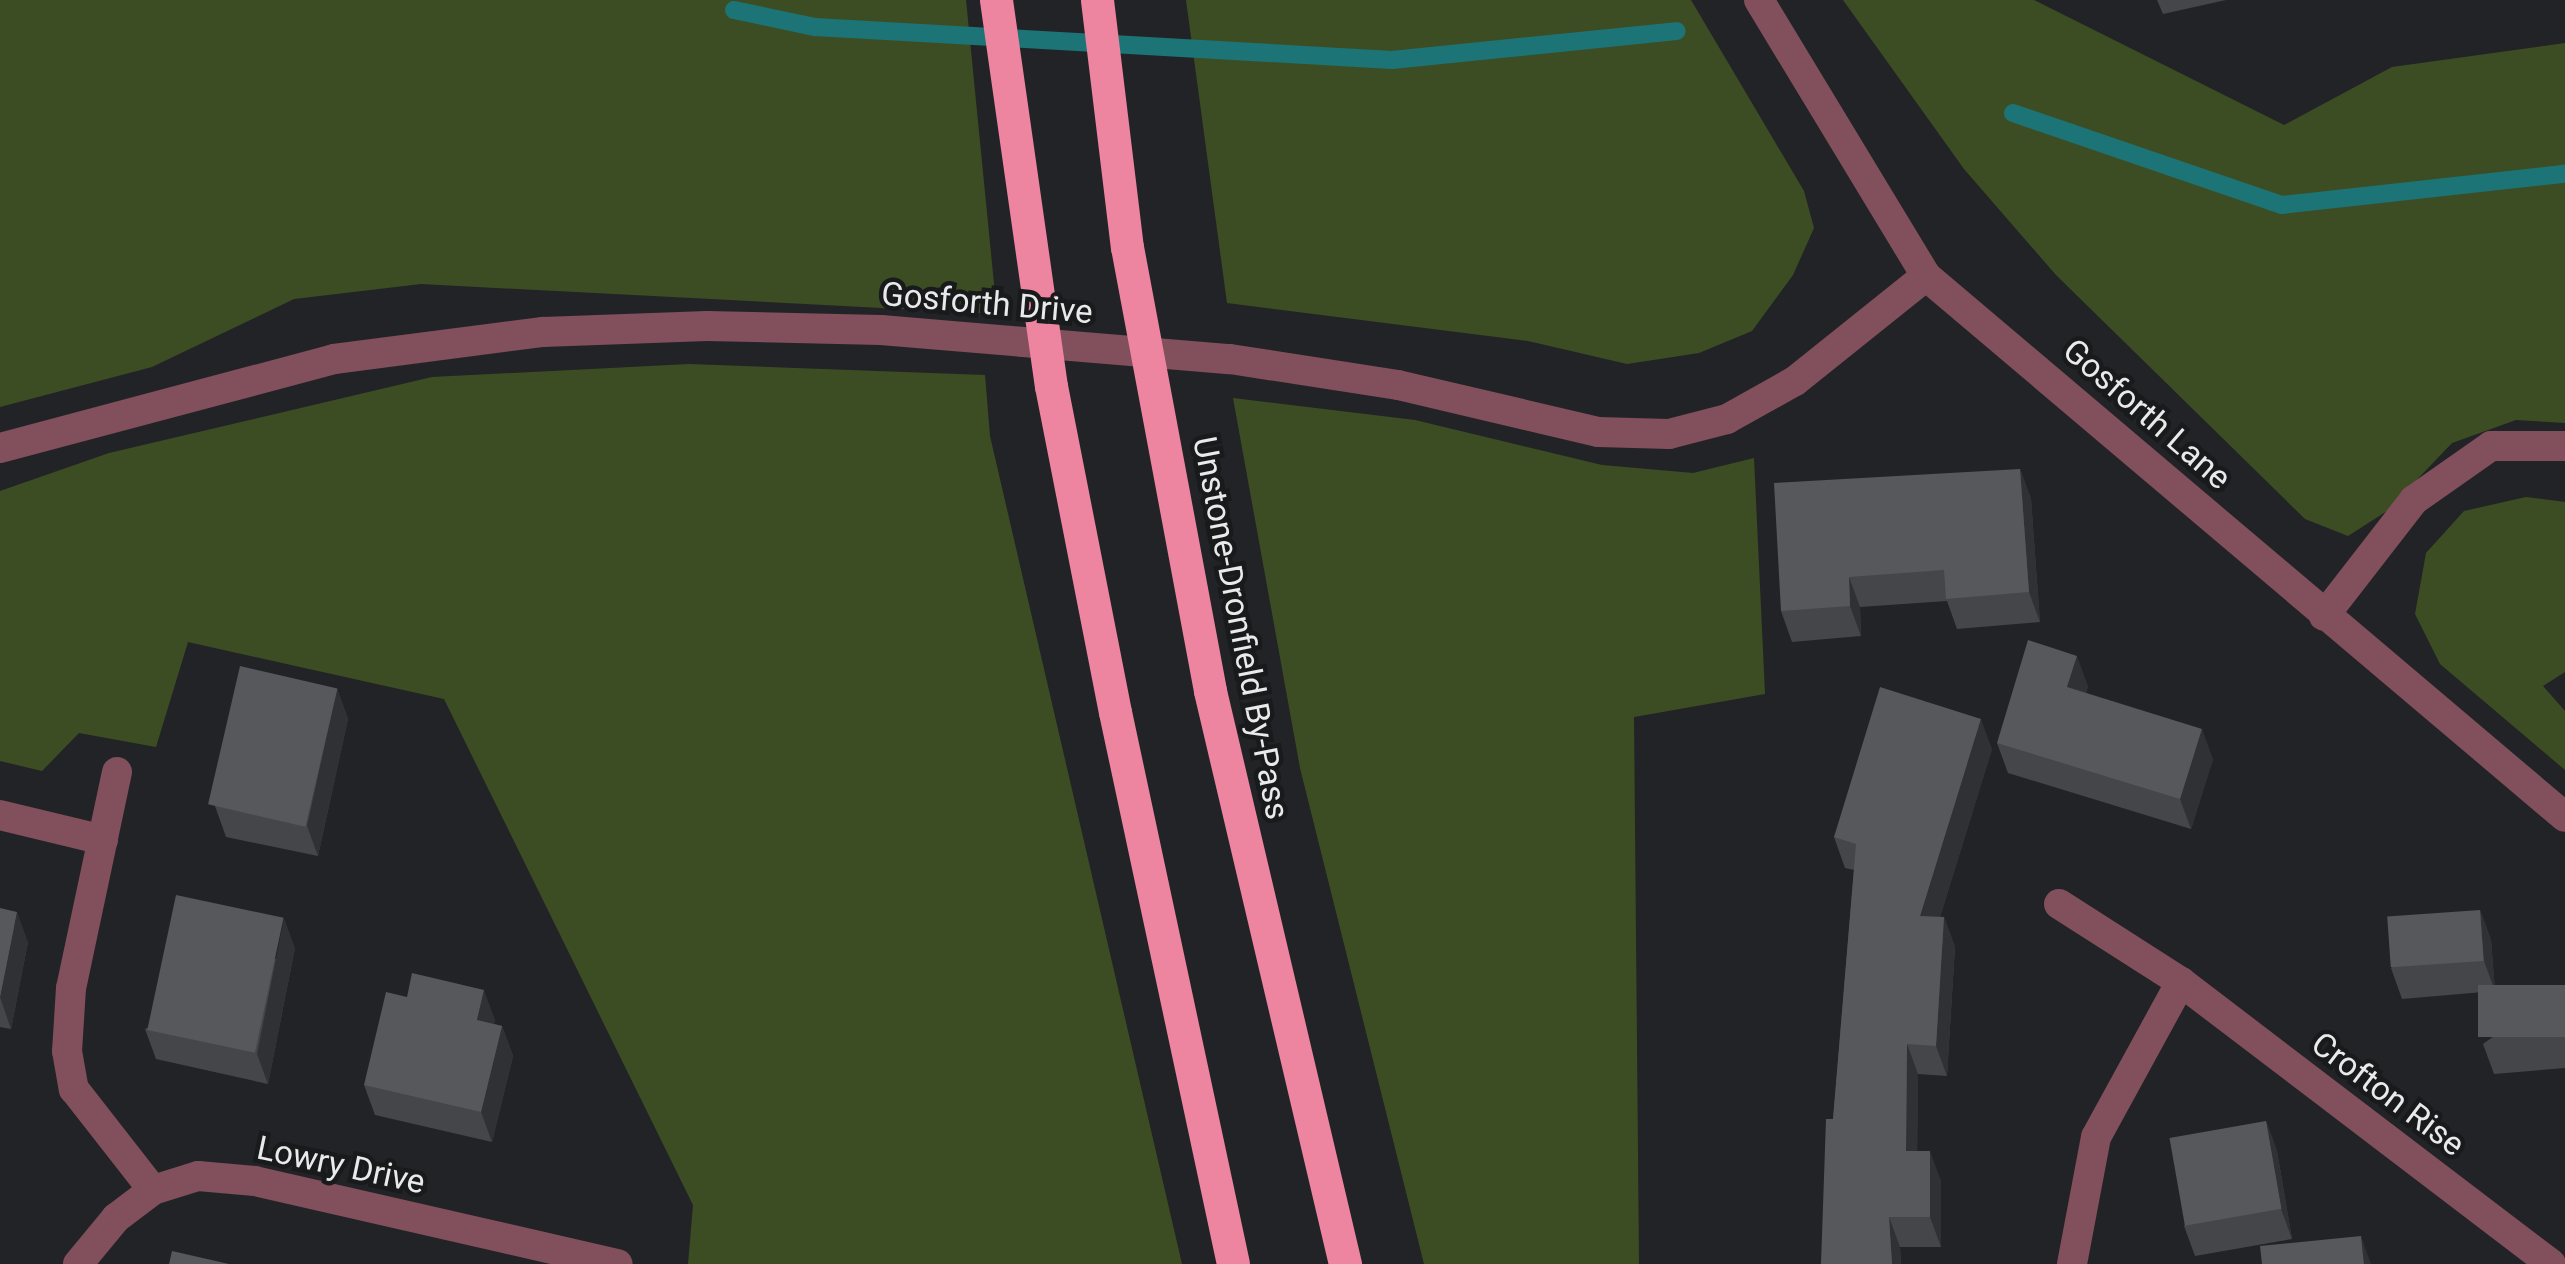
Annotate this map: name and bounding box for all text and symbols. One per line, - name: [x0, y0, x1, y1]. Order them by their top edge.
- street label: Gosforth Drive: [880, 274, 1094, 332]
- street label: Gosforth Lane: [2055, 330, 2239, 498]
- street label: Unstone-Dronfield By-Pass: [1184, 433, 1298, 823]
- street label: Crofton Rise: [2304, 1024, 2472, 1164]
- street label: Lowry Drive: [253, 1128, 429, 1202]

